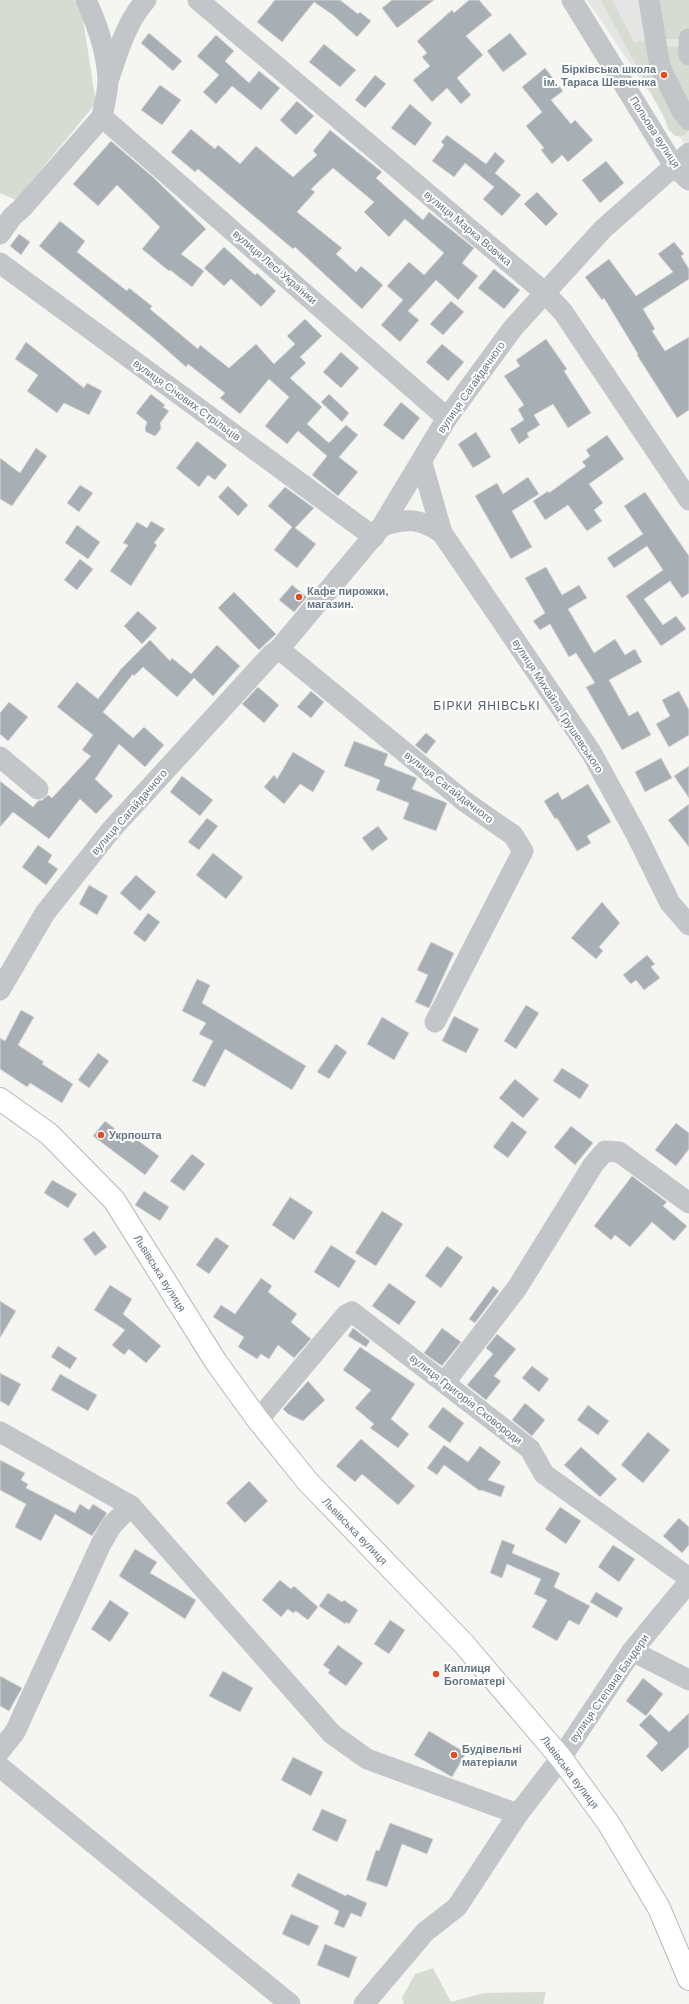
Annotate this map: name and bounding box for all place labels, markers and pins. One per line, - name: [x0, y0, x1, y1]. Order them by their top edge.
- place label: Бірківська школа ім. Тараса Шевченка: [544, 63, 657, 88]
- marker: Бірківська школа ім. Тараса Шевченка: [659, 70, 669, 80]
- place label: Кафе пирожки, магазин.: [307, 585, 388, 610]
- marker: Кафе пирожки, магазин.: [294, 592, 304, 602]
- place label: Укрпошта: [109, 1129, 163, 1141]
- marker: Укрпошта: [96, 1130, 106, 1140]
- place label: Каплиця Богоматері: [444, 1662, 505, 1687]
- marker: Каплиця Богоматері: [431, 1669, 441, 1679]
- place label: Будівельні матеріали: [462, 1743, 522, 1768]
- marker: Будівельні матеріали: [449, 1750, 459, 1760]

